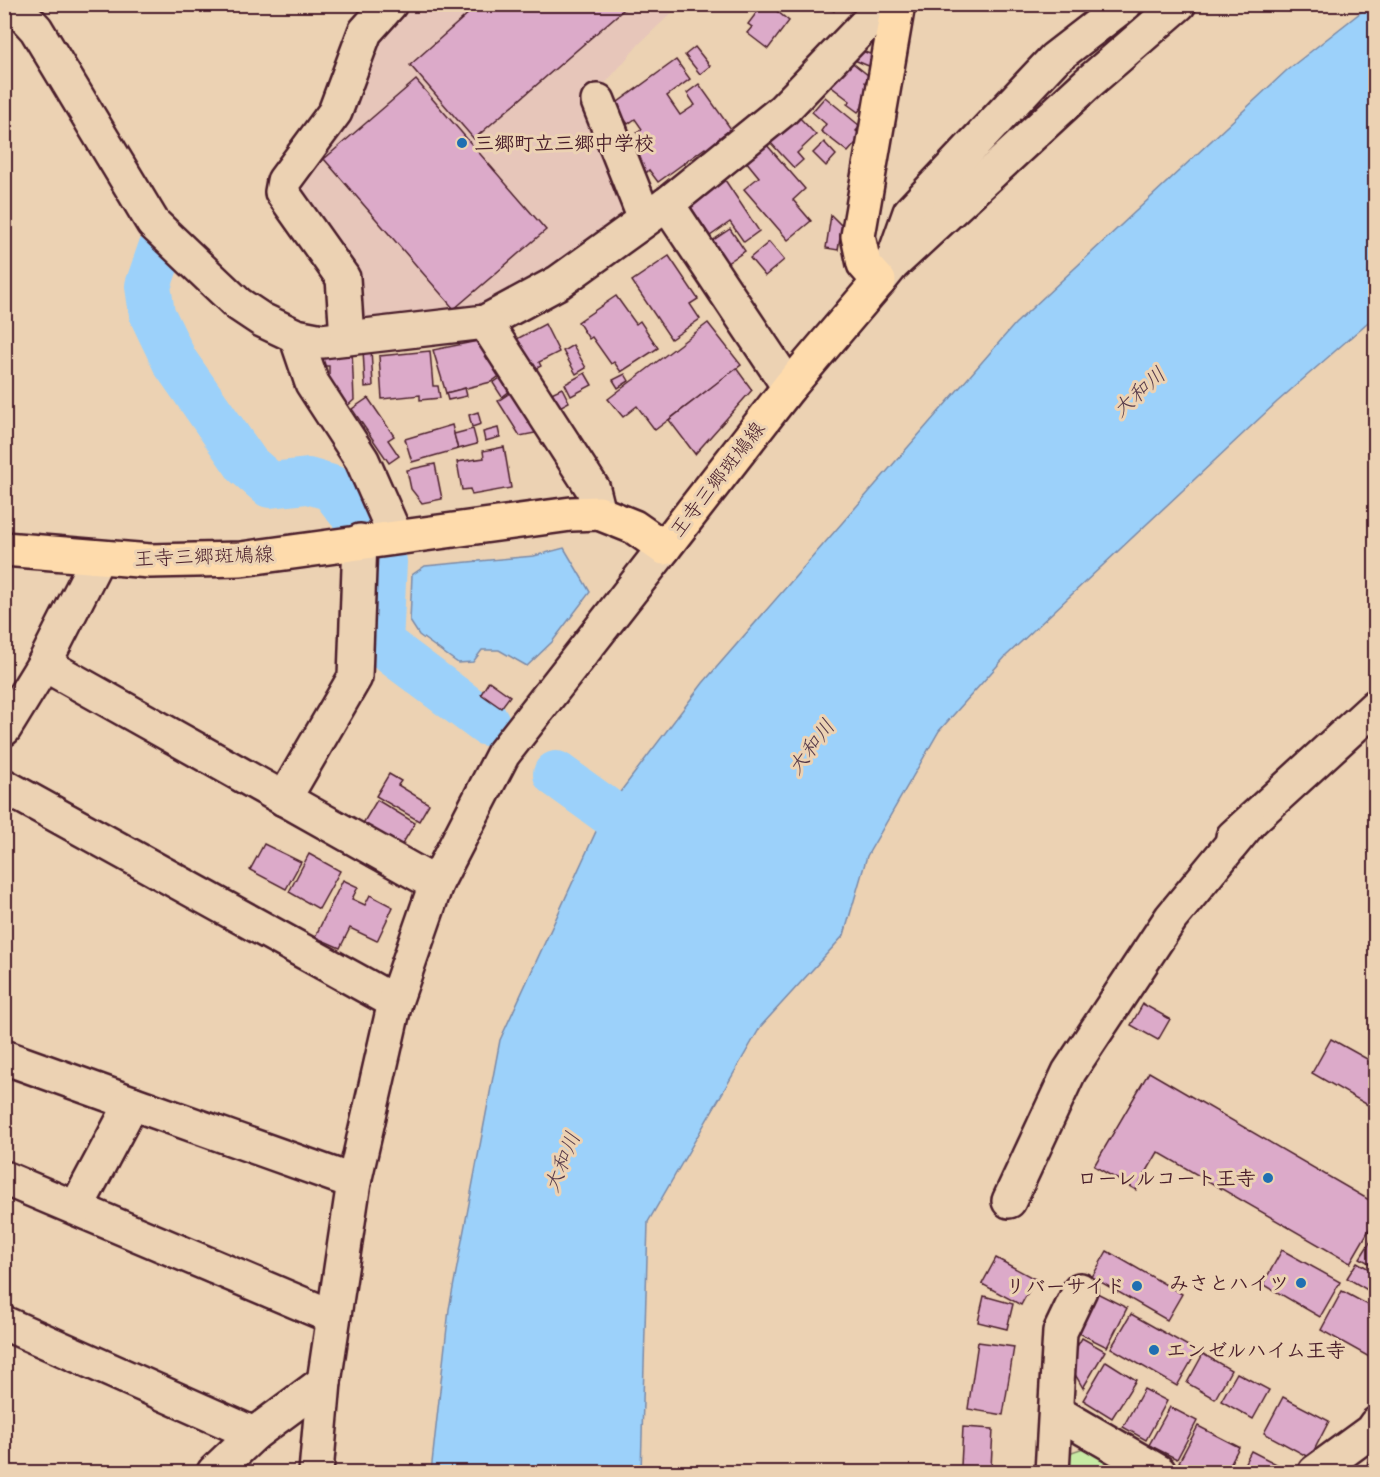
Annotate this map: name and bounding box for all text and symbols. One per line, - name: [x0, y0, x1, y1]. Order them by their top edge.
- place label: 三郷町立三郷中学校: [474, 130, 654, 158]
- marker: 三郷町立三郷中学校: [455, 136, 469, 150]
- water label: 大和川: [1106, 361, 1172, 424]
- street label: 王寺三郷斑鳩線: [664, 416, 772, 543]
- street label: 王寺三郷斑鳩線: [134, 541, 274, 573]
- water label: 大和川: [781, 713, 842, 781]
- water label: 大和川: [537, 1128, 588, 1197]
- place label: ローレルコート王寺: [1077, 1165, 1256, 1193]
- marker: ローレルコート王寺: [1261, 1171, 1275, 1185]
- place label: みさとハイツ: [1169, 1270, 1289, 1298]
- place label: リバーサイド: [1005, 1273, 1125, 1301]
- marker: みさとハイツ: [1294, 1276, 1308, 1290]
- marker: リバーサイド: [1130, 1279, 1144, 1293]
- place label: エンゼルハイム王寺: [1166, 1337, 1346, 1365]
- marker: エンゼルハイム王寺: [1147, 1343, 1161, 1357]

